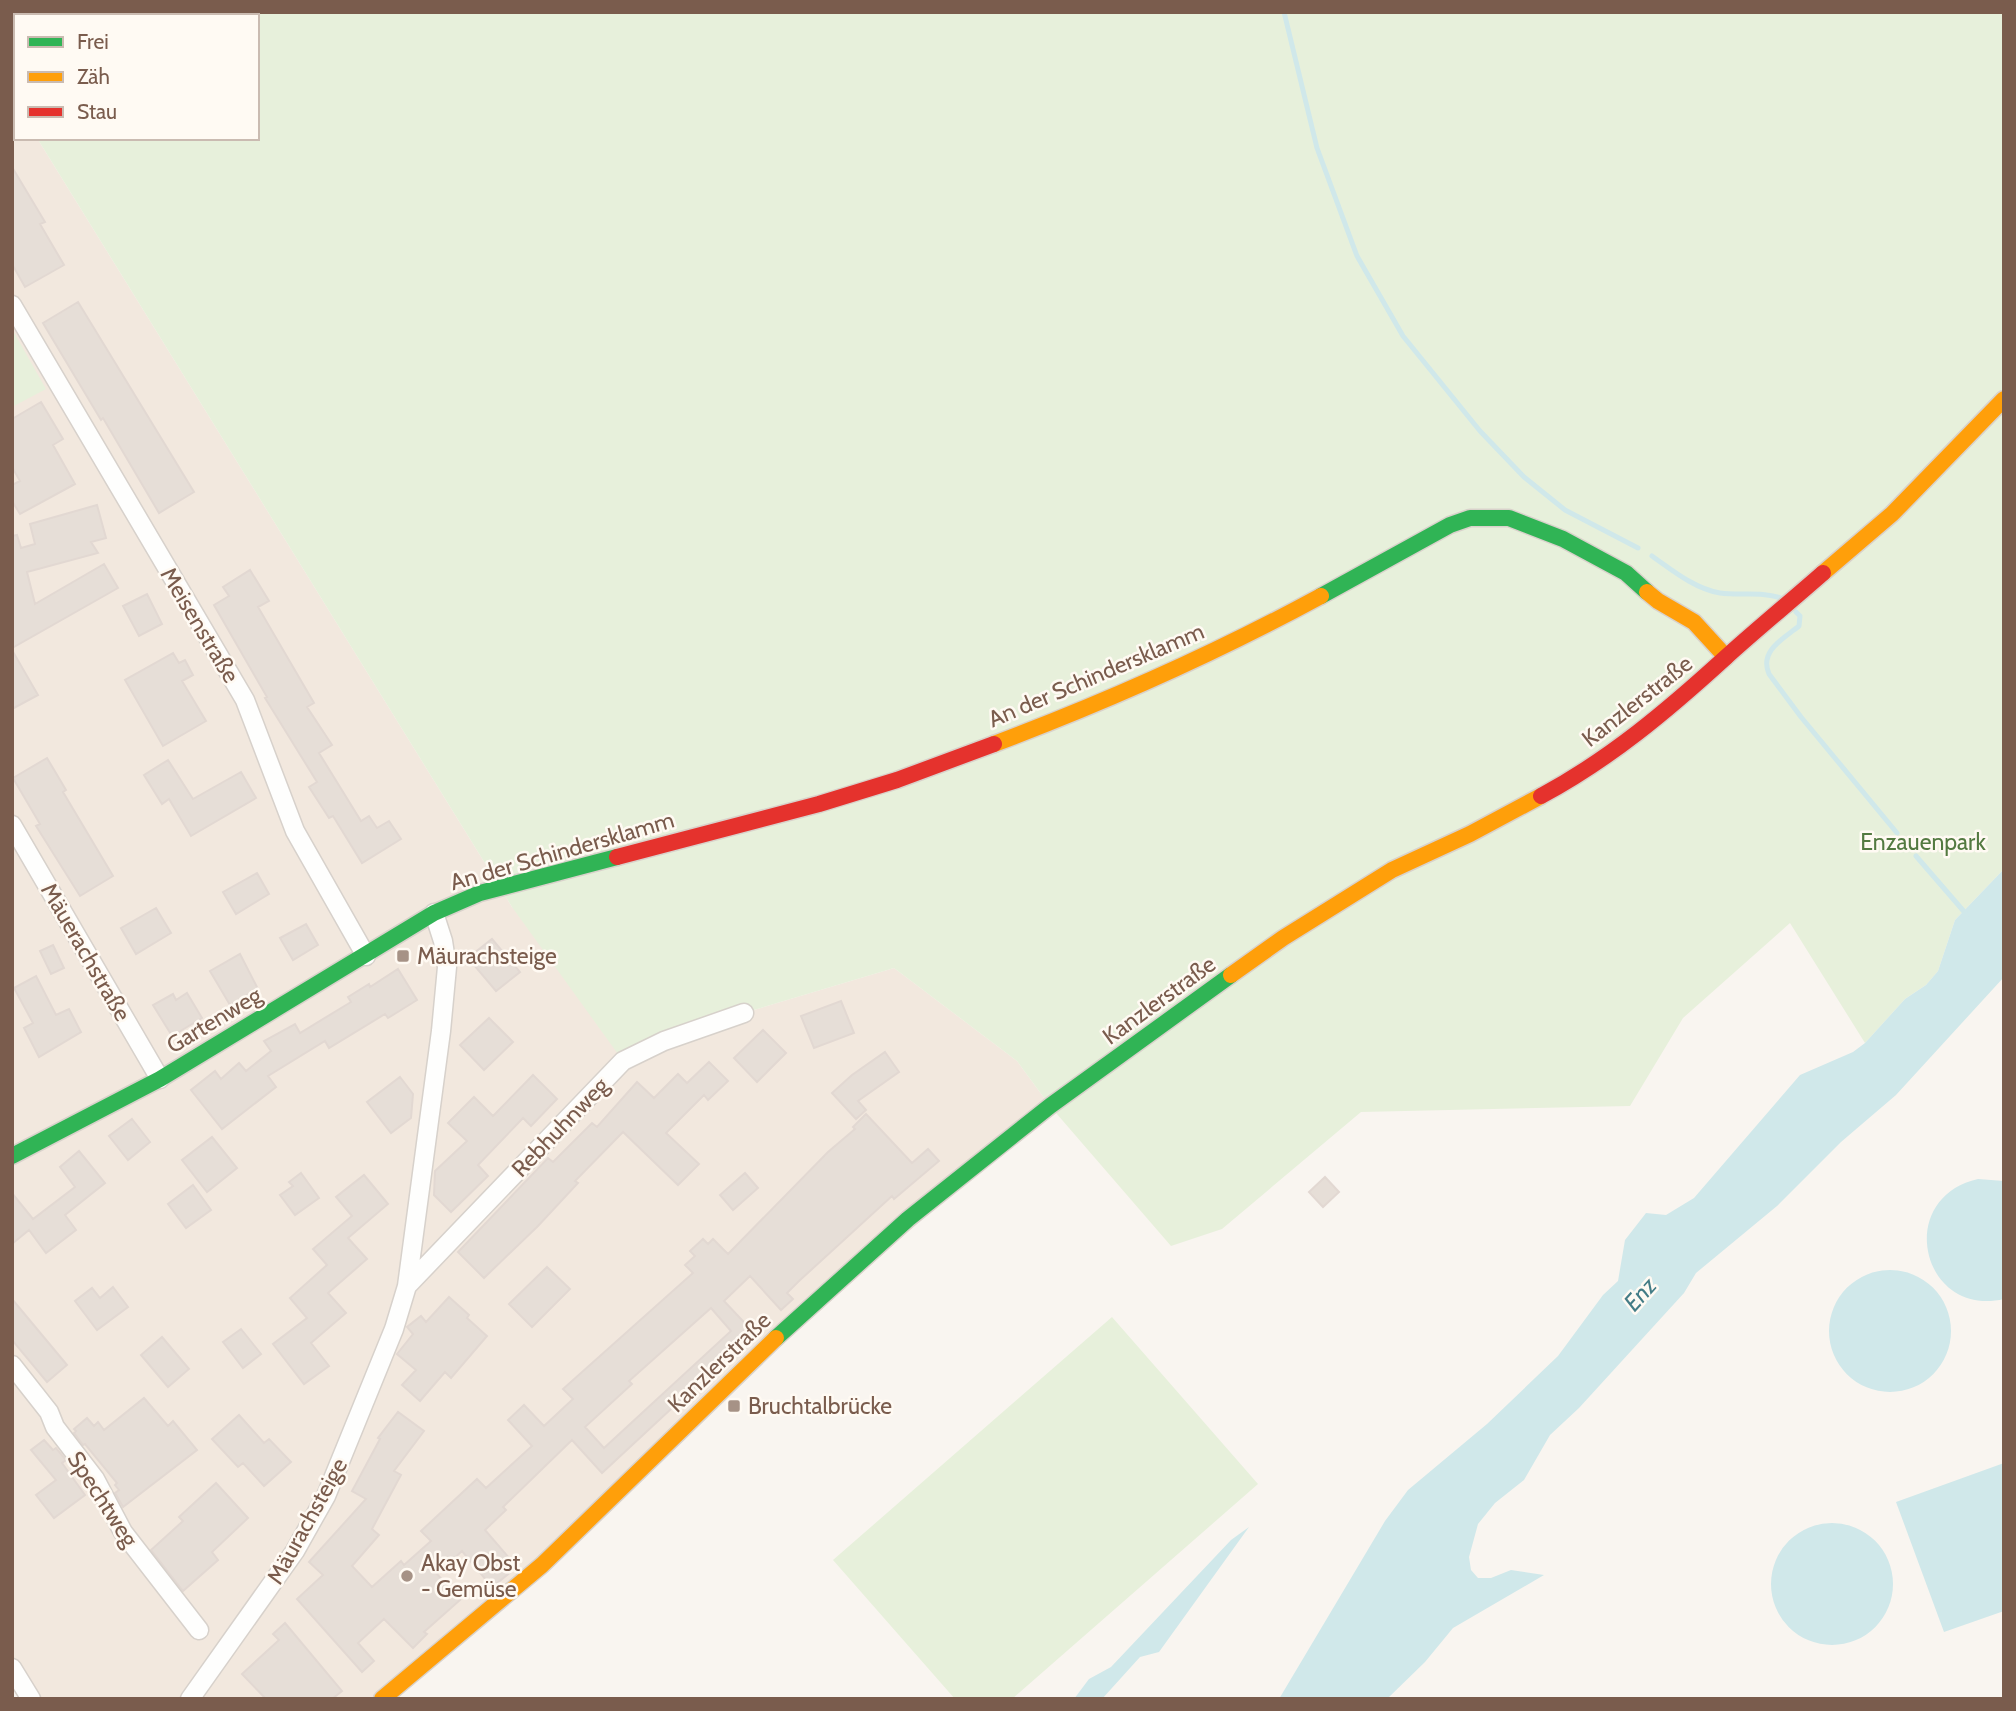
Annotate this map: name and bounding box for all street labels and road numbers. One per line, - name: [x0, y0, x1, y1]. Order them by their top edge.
- street label: Meisenstraße: [155, 562, 245, 688]
- street label: An der Schindersklamm: [984, 617, 1208, 733]
- street label: Kanzlerstraße: [1576, 649, 1698, 753]
- street label: An der Schindersklamm: [447, 806, 677, 896]
- street label: Mäuerachstraße: [35, 878, 137, 1026]
- street label: Kanzlerstraße: [1097, 950, 1221, 1050]
- street label: Gartenweg: [162, 981, 267, 1059]
- street label: Rebhuhnweg: [506, 1071, 615, 1183]
- street label: Kanzlerstraße: [662, 1306, 777, 1418]
- street label: Spechtweg: [62, 1446, 144, 1552]
- street label: Mäurachsteige: [261, 1453, 353, 1589]

